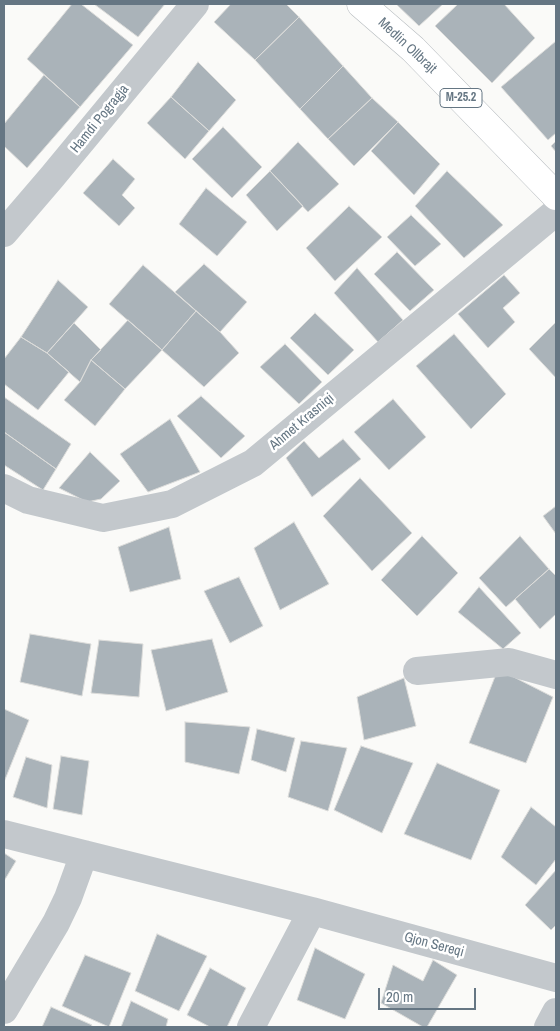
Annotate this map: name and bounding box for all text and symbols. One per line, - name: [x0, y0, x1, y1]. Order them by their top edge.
- street label: Medlin Ollbrajt: [374, 15, 440, 77]
- street label: Hamdi Pogragja: [67, 81, 133, 157]
- road number: M-25.2: [440, 89, 482, 108]
- street label: Ahmet Krasniqi: [266, 390, 338, 454]
- street label: Gjon Sereqi: [402, 929, 466, 961]
- scale bar: [380, 978, 478, 1010]
- text: 20 m: [386, 986, 413, 1007]

